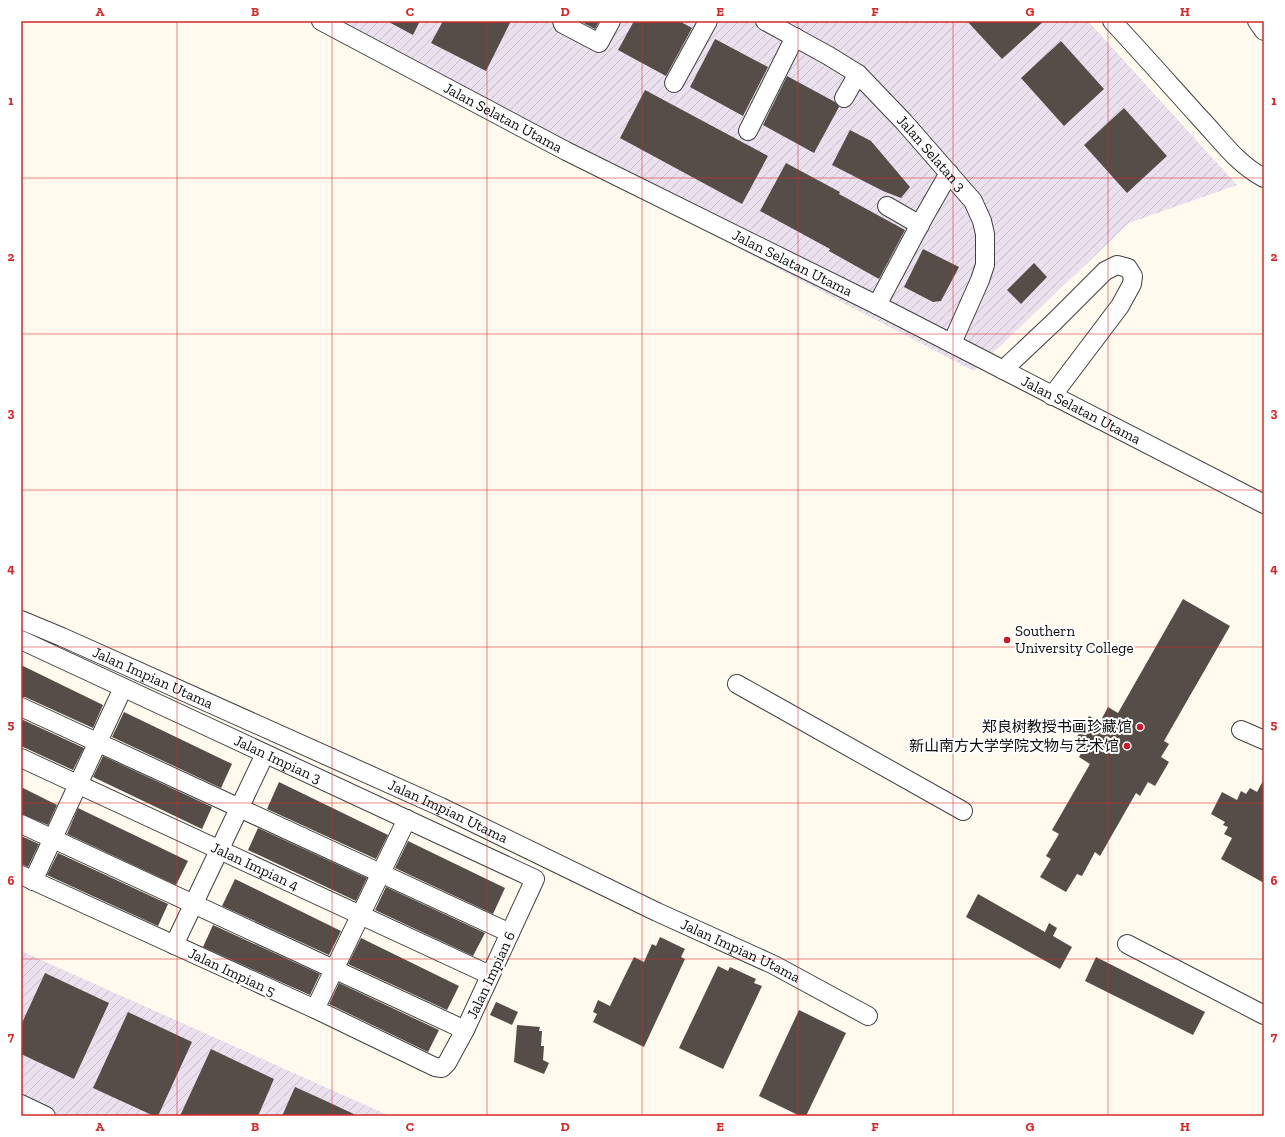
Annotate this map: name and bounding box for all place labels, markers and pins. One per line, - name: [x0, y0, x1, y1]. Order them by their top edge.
- place label: Southern University College: [1015, 622, 1133, 657]
- marker: Southern University College: [1002, 635, 1012, 645]
- place label: 郑良树教授书画珍藏馆: [982, 718, 1132, 736]
- marker: 郑良树教授书画珍藏馆: [1135, 722, 1145, 732]
- place label: 新山南方大学学院文物与艺术馆: [909, 737, 1119, 755]
- marker: 新山南方大学学院文物与艺术馆: [1122, 741, 1132, 751]

